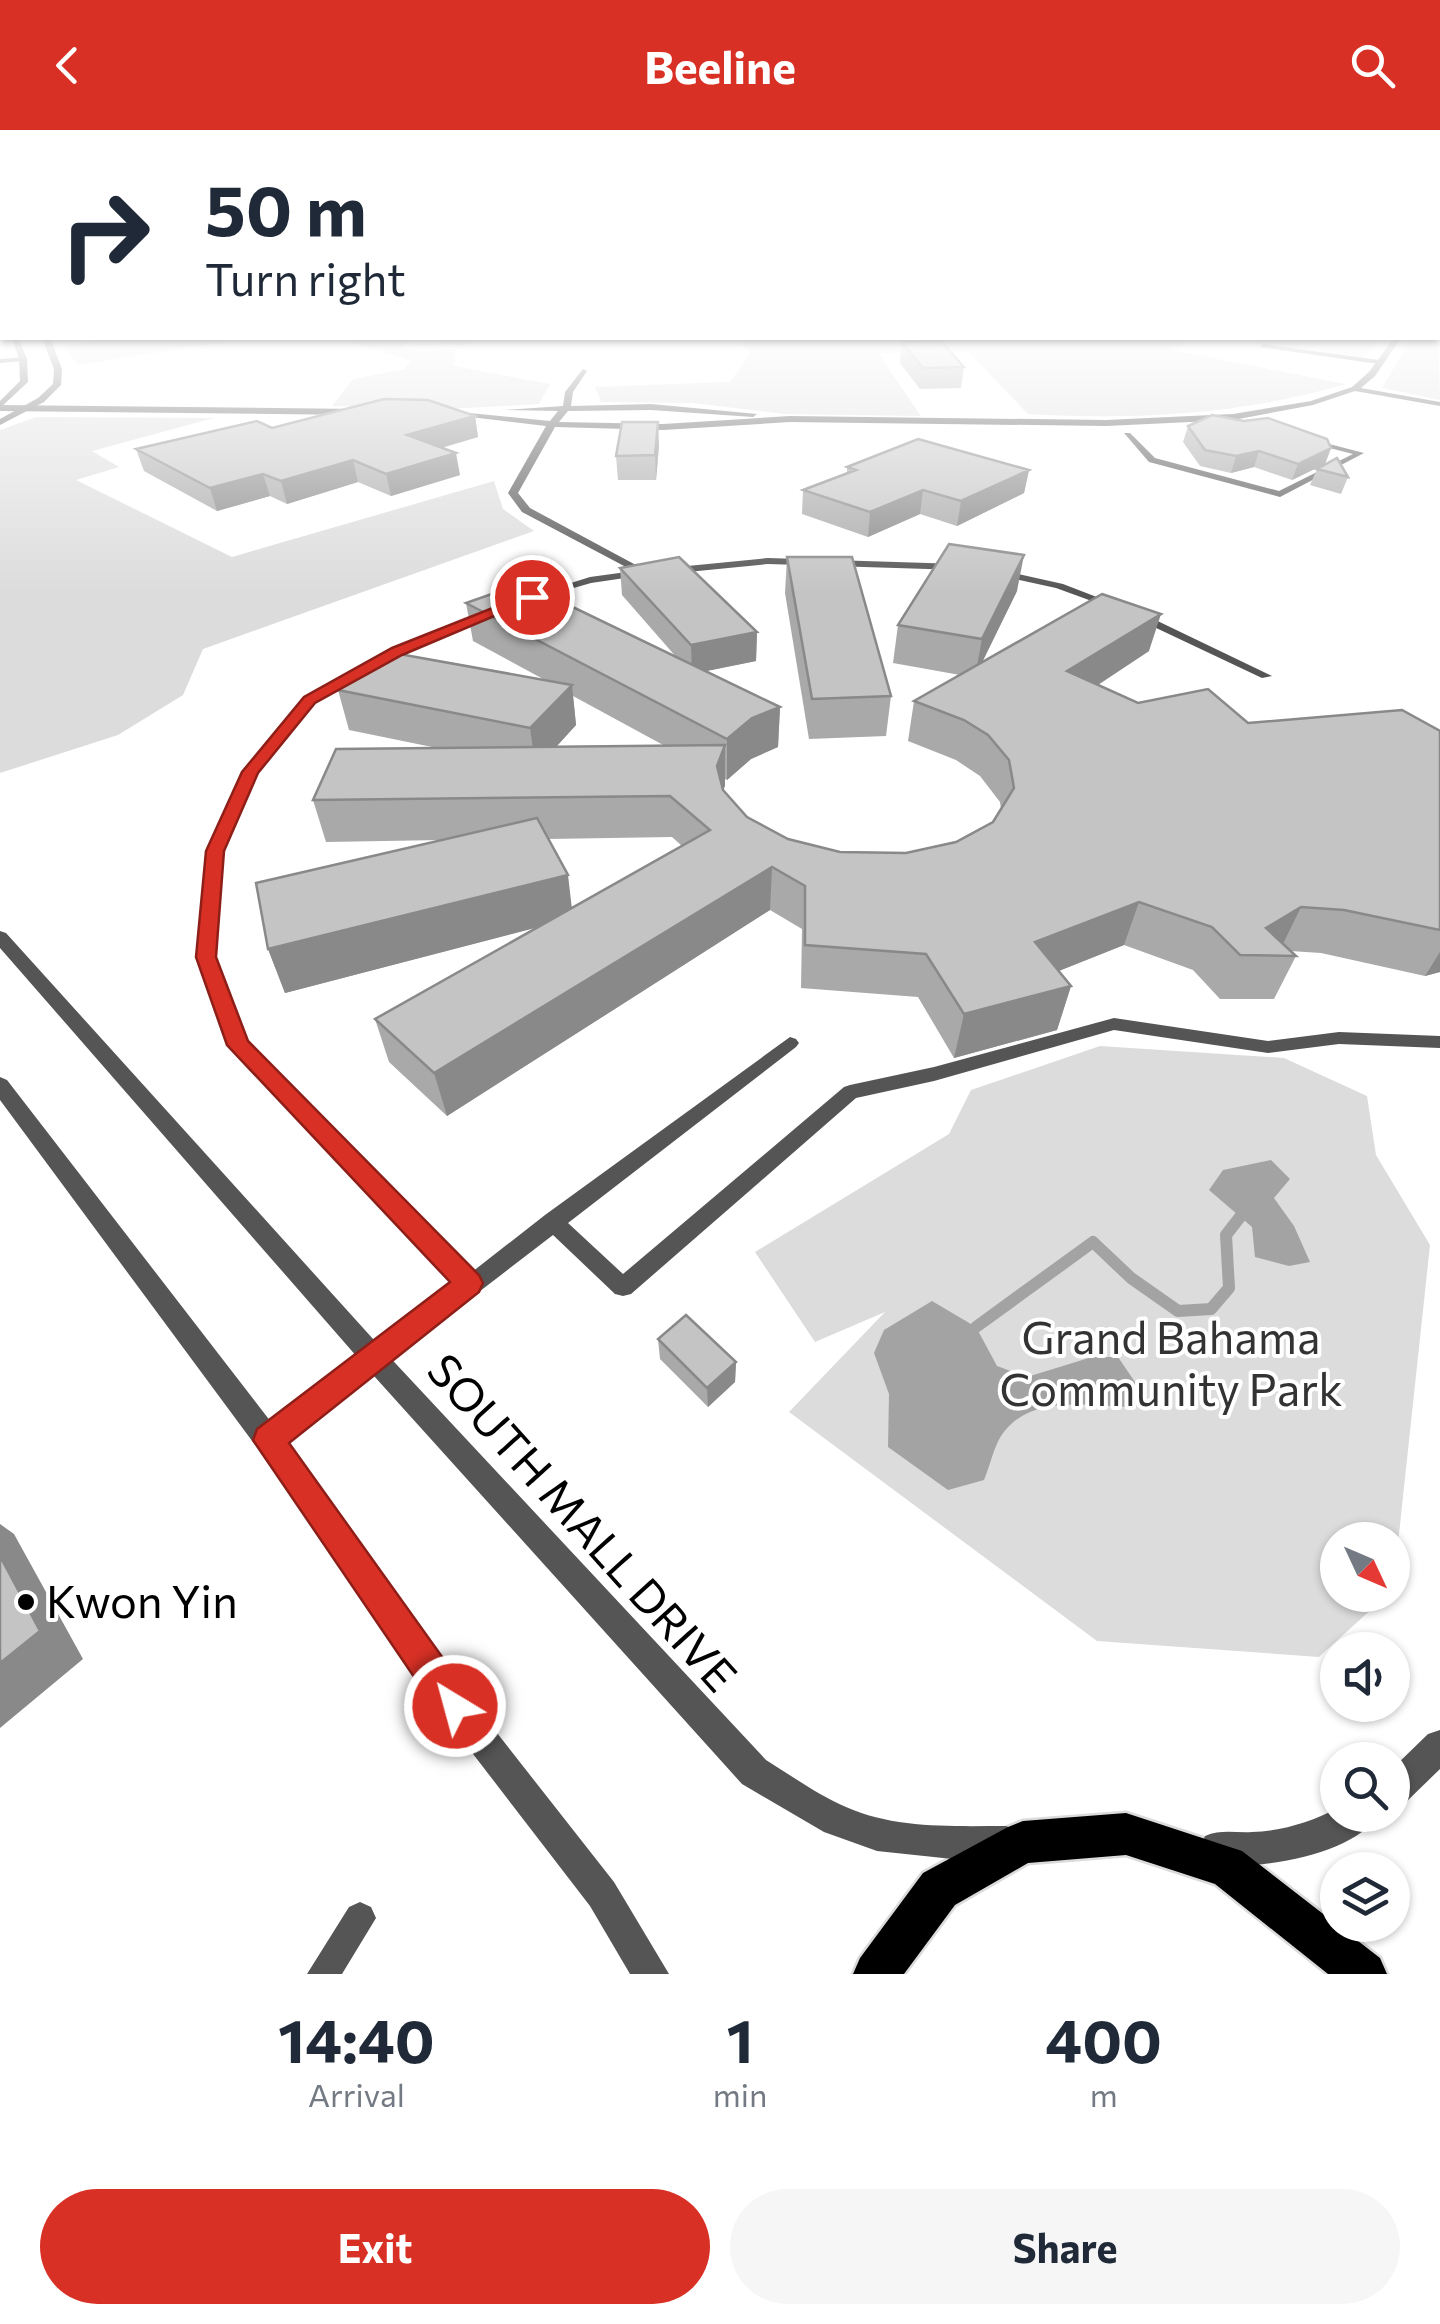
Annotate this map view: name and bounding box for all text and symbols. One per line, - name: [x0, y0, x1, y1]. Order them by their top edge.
- icon: back: [40, 38, 95, 93]
- text: Beeline: [644, 38, 796, 93]
- icon: search: [1345, 38, 1400, 93]
- text: 50 m: [205, 165, 367, 250]
- icon: right: [40, 170, 170, 300]
- text: Turn right: [205, 250, 406, 305]
- pin: [490, 555, 575, 640]
- icon: arrive: [505, 570, 560, 625]
- park label: Grand Bahama Community Park: [999, 1308, 1343, 1415]
- street label: SOUTH MALL DRIVE: [418, 1341, 750, 1701]
- north arrow: [1320, 1522, 1410, 1612]
- map controls: [1320, 1522, 1410, 1942]
- place label: Kwon Yin: [46, 1572, 238, 1627]
- marker: Kwon Yin: [15, 1591, 37, 1613]
- button: sound: [1320, 1632, 1410, 1722]
- position arrow: [403, 1654, 507, 1758]
- button: search: [1320, 1742, 1410, 1832]
- button: layers: [1320, 1852, 1410, 1942]
- text: 14:40: [278, 2002, 435, 2075]
- text: 1: [726, 2002, 754, 2075]
- text: 400: [1045, 2002, 1162, 2075]
- text: Arrival: [308, 2074, 405, 2114]
- text: min: [713, 2074, 767, 2114]
- text: m: [1090, 2074, 1118, 2114]
- button: Exit: [40, 2189, 710, 2304]
- button: Share: [730, 2189, 1400, 2304]

